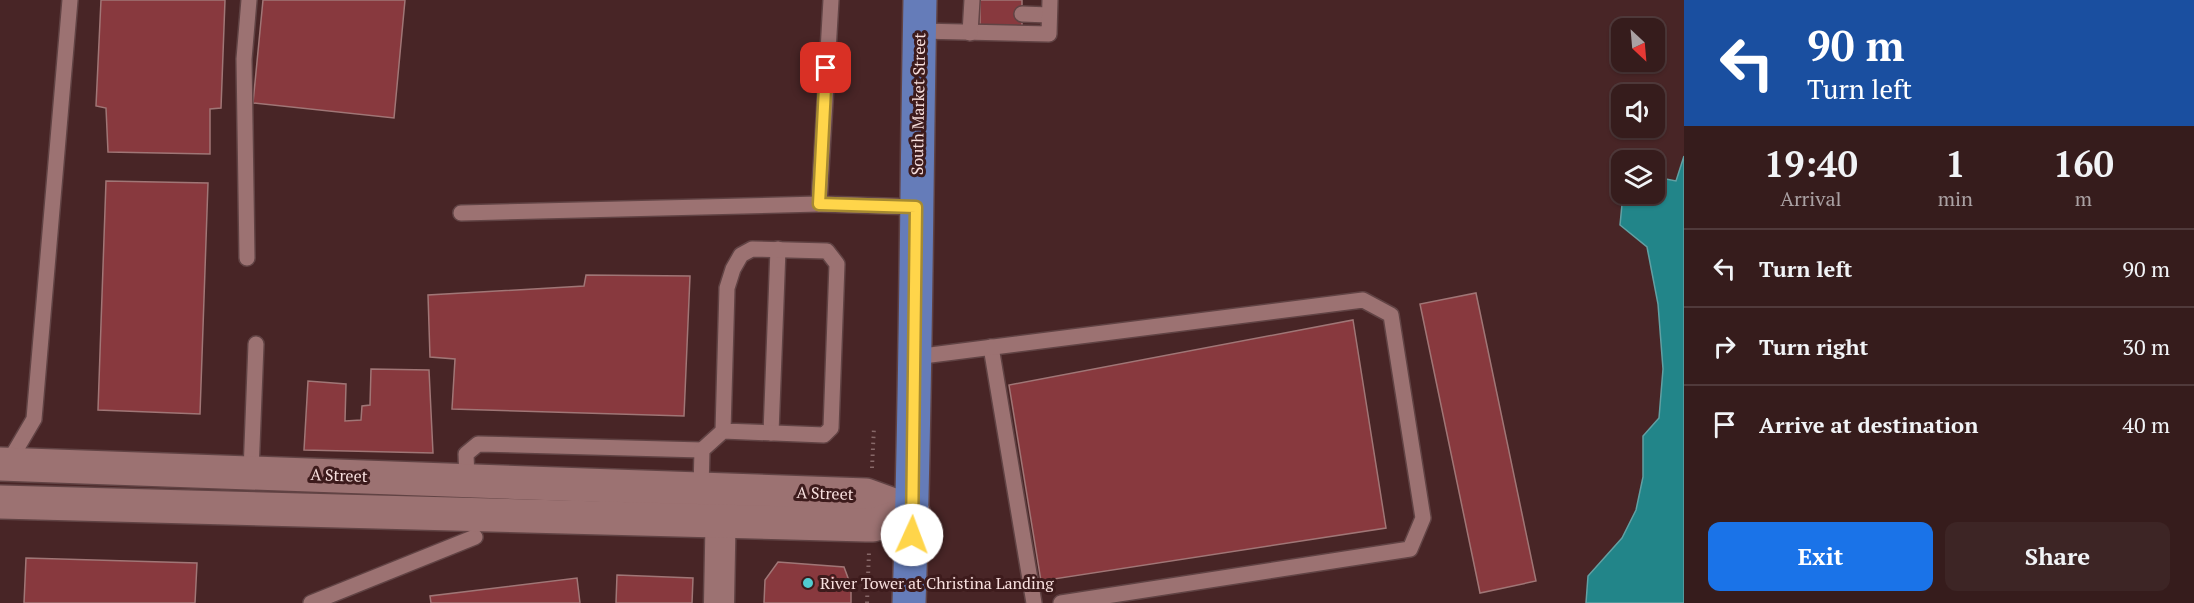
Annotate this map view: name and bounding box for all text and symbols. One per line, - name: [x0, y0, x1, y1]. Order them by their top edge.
- text: 90 m: [1807, 17, 1905, 73]
- north arrow: [1611, 18, 1665, 72]
- map controls: [1611, 18, 1665, 204]
- icon: left: [1708, 24, 1786, 102]
- street label: South Market Street: [906, 32, 930, 175]
- pin: [800, 42, 851, 93]
- icon: arrive: [809, 51, 842, 84]
- text: Turn left: [1807, 71, 1912, 107]
- button: sound: [1611, 84, 1665, 138]
- text: 19:40: [1764, 140, 1858, 187]
- text: 1: [1945, 140, 1966, 187]
- text: 160: [2053, 140, 2114, 187]
- button: layers: [1611, 150, 1665, 204]
- text: Arrival: [1780, 185, 1842, 212]
- text: min: [1938, 185, 1973, 212]
- text: m: [2075, 185, 2092, 212]
- icon: left: [1708, 252, 1741, 285]
- text: Turn left: [1759, 254, 1852, 283]
- text: 90 m: [2122, 254, 2170, 283]
- icon: right: [1708, 330, 1741, 363]
- text: Turn right: [1759, 332, 1868, 361]
- text: 30 m: [2122, 332, 2170, 361]
- icon: arrive: [1708, 408, 1741, 441]
- text: Arrive at destination: [1759, 410, 1978, 439]
- text: 40 m: [2122, 410, 2170, 439]
- street label: A Street: [310, 463, 368, 487]
- street label: A Street: [796, 481, 854, 505]
- position arrow: [880, 503, 944, 567]
- button: Exit: [1708, 522, 1933, 591]
- button: Share: [1945, 522, 2170, 591]
- place label: River Tower at Christina Landing: [820, 572, 1054, 594]
- marker: River Tower at Christina Landing: [801, 576, 815, 590]

